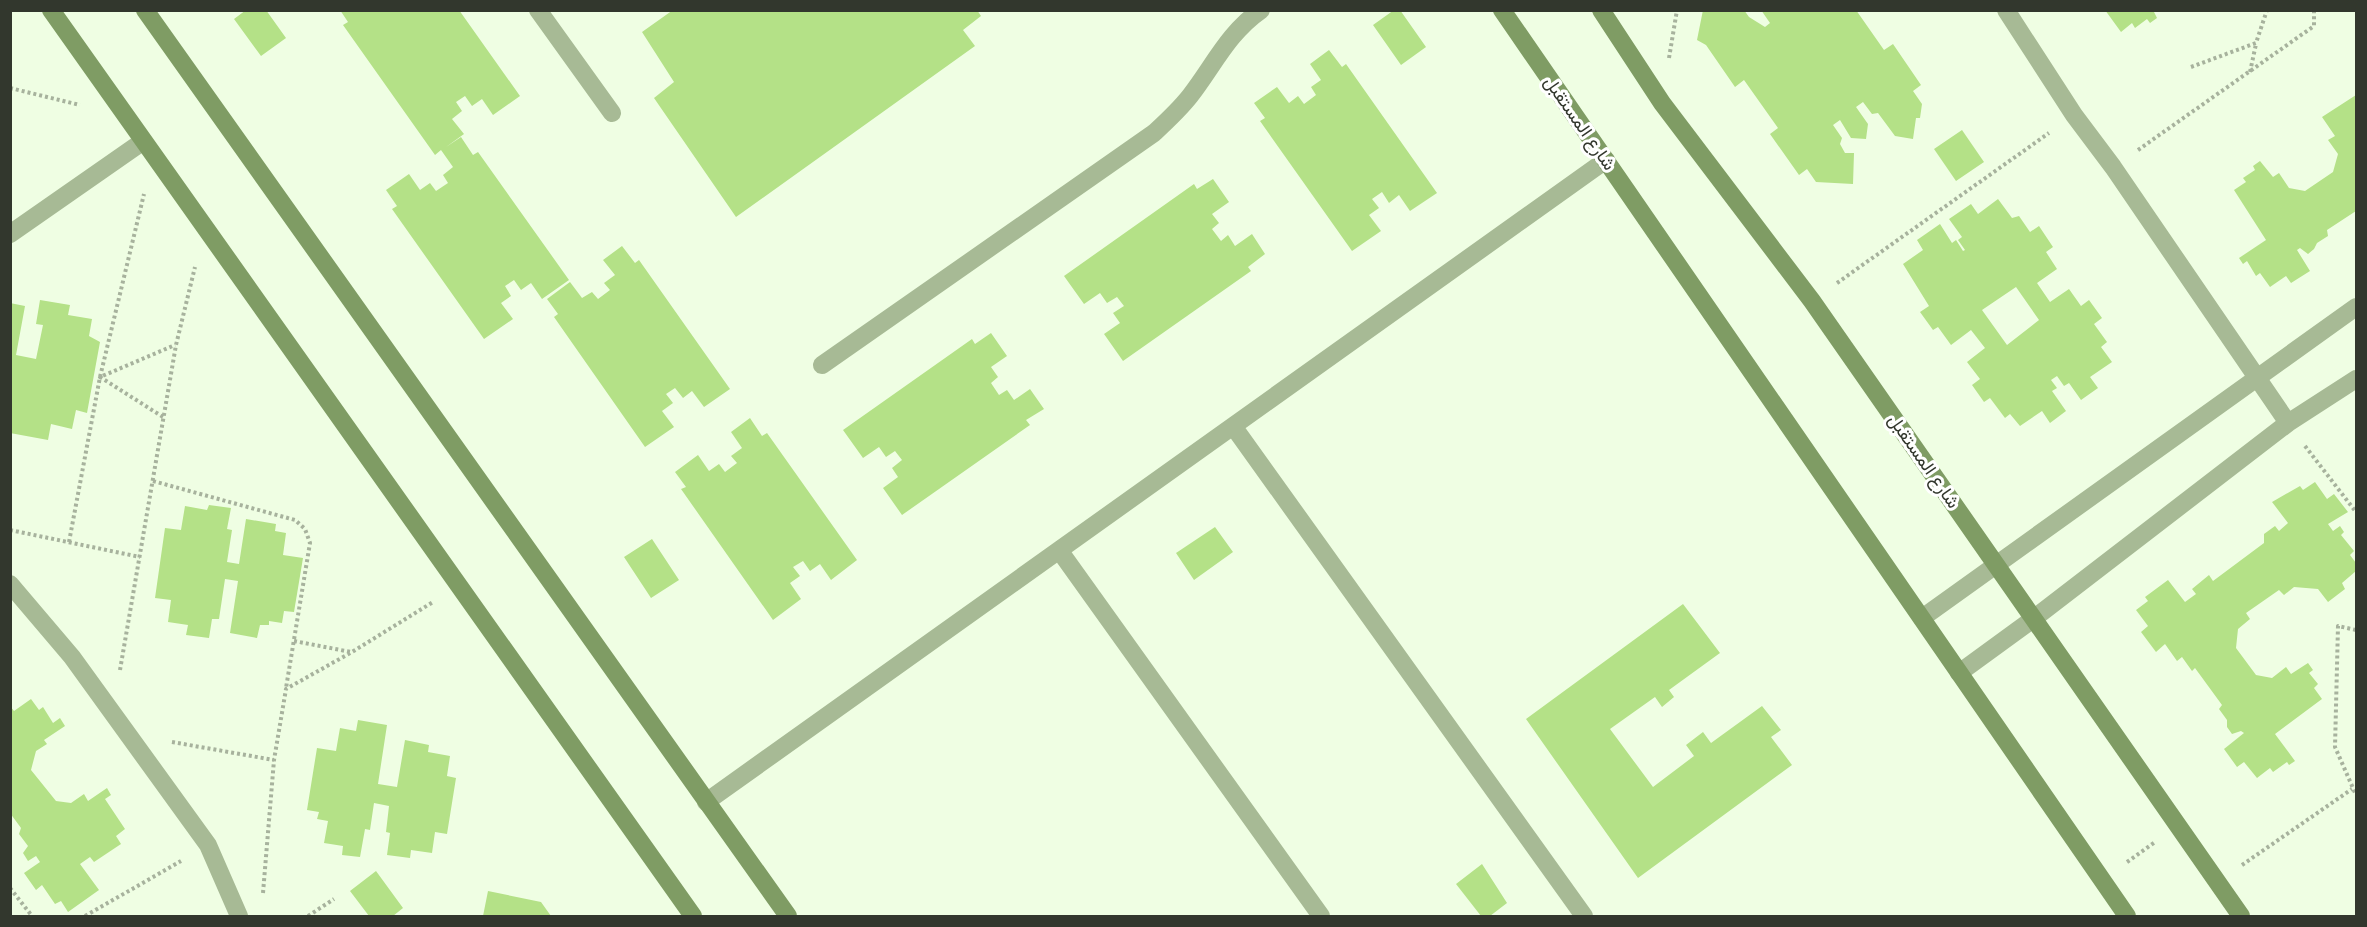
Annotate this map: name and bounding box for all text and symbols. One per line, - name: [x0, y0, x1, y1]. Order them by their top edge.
- street label: شارع المستقبل: [1539, 71, 1621, 175]
- street label: شارع المستقبل: [1883, 409, 1965, 513]

